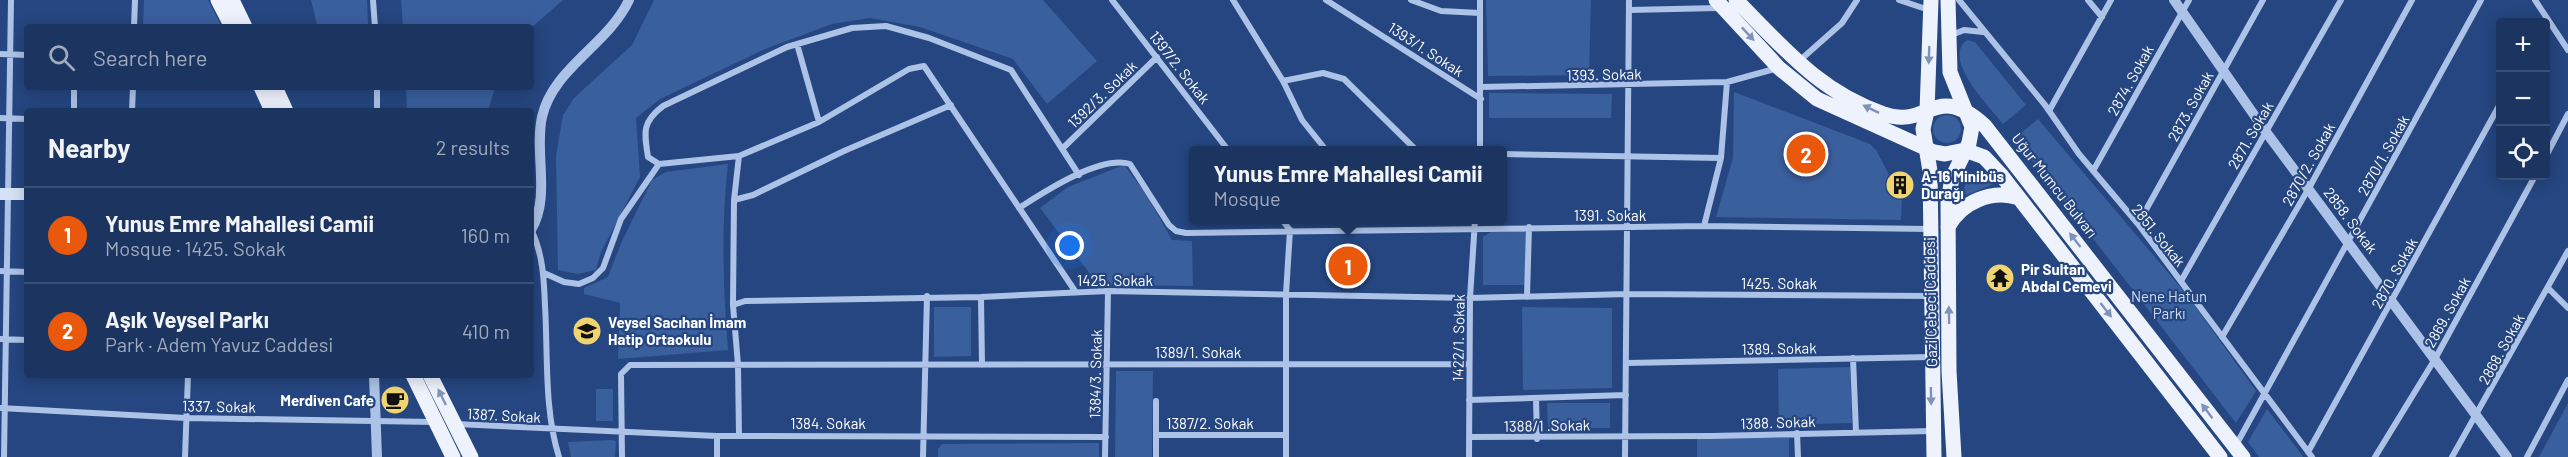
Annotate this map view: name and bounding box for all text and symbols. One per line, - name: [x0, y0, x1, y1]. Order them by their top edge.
- street label: 1393/1. Sokak: [1385, 18, 1468, 80]
- map controls: [2496, 18, 2550, 180]
- button: +: [2496, 18, 2550, 72]
- search box: [24, 24, 534, 90]
- one-way arrow: [1741, 26, 1755, 41]
- street label: 1397/2. Sokak: [1146, 27, 1214, 107]
- icon: search: [45, 41, 78, 74]
- street label: 2874. Sokak: [2103, 41, 2157, 118]
- text: Search here: [93, 44, 207, 70]
- one-way arrow: [1925, 46, 1934, 65]
- street label: 1392/3. Sokak: [1064, 56, 1141, 131]
- street label: 1393. Sokak: [1566, 64, 1642, 84]
- street label: 2873. Sokak: [2163, 67, 2217, 144]
- button: −: [2496, 72, 2550, 126]
- street label: 2871. Sokak: [2223, 98, 2277, 172]
- one-way arrow: [1863, 104, 1880, 113]
- street label: 2870/1. Sokak: [2353, 111, 2413, 198]
- street label: 2870/2. Sokak: [2278, 119, 2338, 209]
- button: locate: [2496, 126, 2550, 180]
- street label: Uğur Mumcu Bulvarı: [2008, 129, 2102, 241]
- text: Nearby: [48, 132, 130, 163]
- pin: 2: [1786, 132, 1826, 176]
- text: 2 results: [436, 135, 510, 159]
- popup: [1189, 146, 1507, 224]
- text: Yunus Emre Mahallesi Camii: [1213, 160, 1483, 186]
- place label: A-16 Minibüs Durağı: [1921, 167, 2005, 202]
- building icon: A-16 Minibüs Durağı: [1884, 169, 1916, 201]
- street label: 2858. Sokak: [2320, 183, 2382, 257]
- text: Mosque: [1213, 186, 1281, 210]
- street label: 2851. Sokak: [2128, 200, 2190, 270]
- street label: 1391. Sokak: [1574, 206, 1647, 224]
- text: Yunus Emre Mahallesi Camii: [105, 210, 374, 236]
- text: 1: [64, 223, 71, 247]
- text: 160 m: [461, 223, 510, 247]
- your location: [1055, 231, 1084, 260]
- one-way arrow: [2069, 232, 2081, 248]
- street label: 2870. Sokak: [2367, 234, 2421, 312]
- text: Mosque · 1425. Sokak: [105, 236, 286, 260]
- street label: Gazi Cebeci Caddesi: [1920, 237, 1940, 367]
- pin: 1: [1328, 244, 1368, 288]
- place label: Pir Sultan Abdal Cemevi: [2021, 260, 2112, 295]
- temple icon: Pir Sultan Abdal Cemevi: [1984, 262, 2016, 294]
- street label: 1425. Sokak: [1077, 271, 1153, 289]
- street label: 2869. Sokak: [2420, 273, 2474, 351]
- street label: 1425. Sokak: [1741, 274, 1817, 292]
- park label: Nene Hatun Parkı: [2131, 287, 2207, 322]
- street label: 1422/1. Sokak: [1448, 294, 1468, 382]
- one-way arrow: [2099, 303, 2111, 318]
- one-way arrow: [1944, 305, 1953, 324]
- text: Aşık Veysel Parkı: [105, 306, 269, 332]
- street label: 2868. Sokak: [2474, 310, 2528, 388]
- place label: Veysel Sacıhan İmam Hatip Ortaokulu: [608, 313, 746, 348]
- school or university icon: Veysel Sacıhan İmam Hatip Ortaokulu: [571, 315, 603, 347]
- text: 2: [62, 319, 73, 343]
- text: 410 m: [462, 319, 510, 343]
- street label: 1384/3. Sokak: [1085, 329, 1105, 419]
- text: Park · Adem Yavuz Caddesi: [105, 332, 333, 356]
- street label: 1389. Sokak: [1741, 338, 1817, 358]
- street label: 1389/1. Sokak: [1155, 343, 1242, 361]
- cafe icon: Merdiven Cafe: [379, 384, 411, 416]
- one-way arrow: [1926, 387, 1936, 406]
- one-way arrow: [437, 388, 447, 406]
- place label: Merdiven Cafe: [280, 391, 374, 409]
- street label: 1337. Sokak: [182, 396, 257, 416]
- one-way arrow: [2201, 403, 2213, 418]
- street label: 1387. Sokak: [467, 404, 542, 426]
- street label: 1388. Sokak: [1740, 412, 1816, 432]
- street label: 1384. Sokak: [790, 414, 866, 432]
- street label: 1387/2. Sokak: [1166, 414, 1254, 432]
- street label: 1388/1 .Sokak: [1504, 415, 1591, 435]

